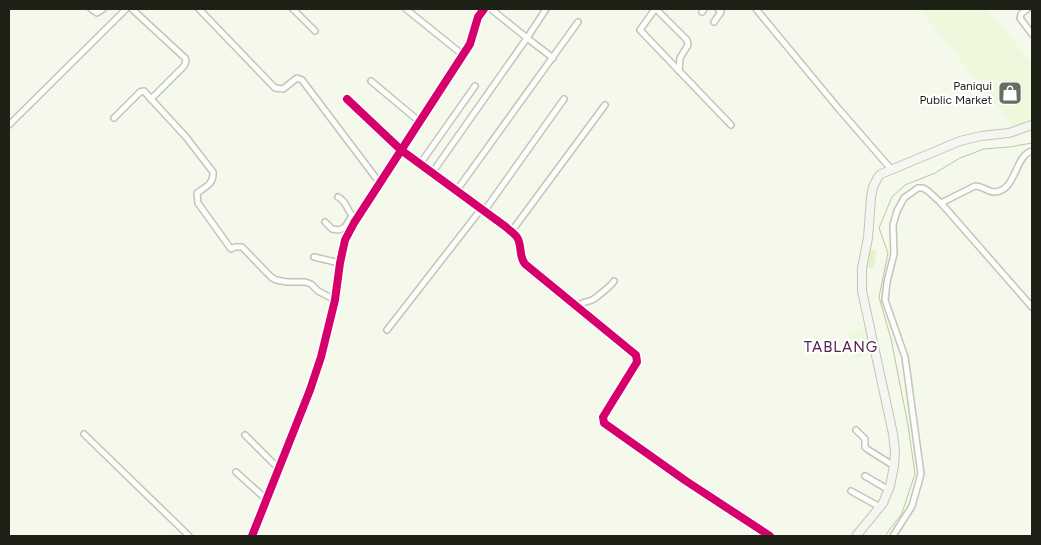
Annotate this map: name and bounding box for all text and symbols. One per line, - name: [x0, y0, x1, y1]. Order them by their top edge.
- place label: Paniqui Public Market: [919, 79, 992, 107]
- shop icon: Paniqui Public Market: [997, 80, 1023, 106]
- district label: TABLANG: [804, 338, 878, 356]

